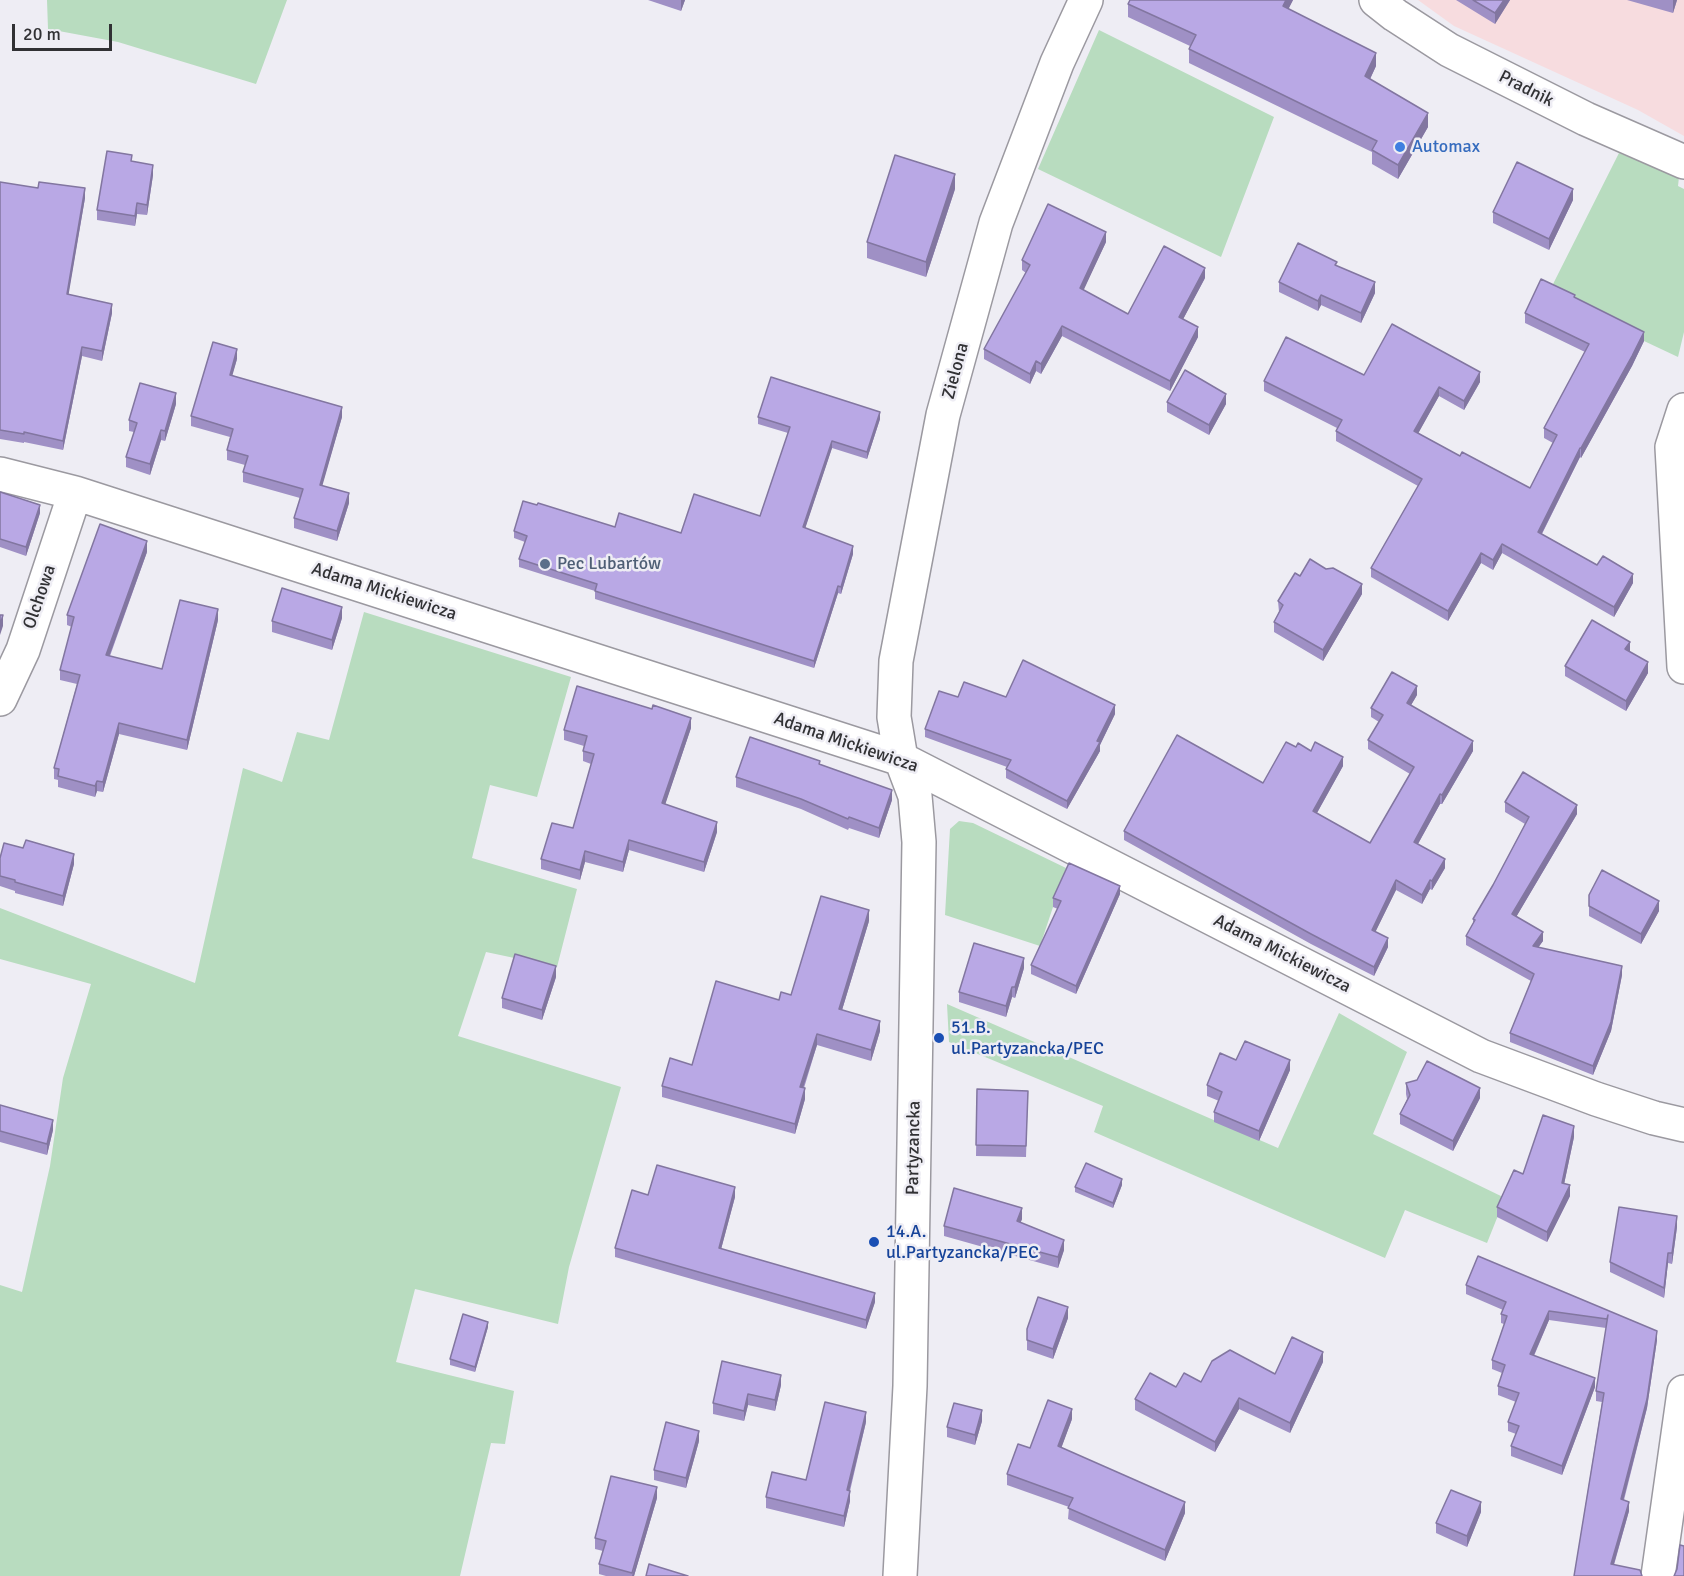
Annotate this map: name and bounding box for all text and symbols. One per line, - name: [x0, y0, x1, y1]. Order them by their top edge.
- scale bar: [15, 12, 116, 50]
- text: 20 m: [23, 23, 61, 45]
- street label: Pradnik: [1495, 66, 1557, 112]
- place label: Automax: [1412, 136, 1480, 158]
- marker: Automax: [1393, 140, 1407, 154]
- street label: Zielona: [938, 340, 974, 402]
- place label: Pec Lubartów: [557, 553, 661, 575]
- marker: Pec Lubartów: [538, 557, 552, 571]
- street label: Adama Mickiewicza: [309, 558, 459, 626]
- street label: Olchowa: [19, 562, 61, 632]
- street label: Adama Mickiewicza: [771, 708, 921, 778]
- street label: Adama Mickiewicza: [1210, 910, 1354, 998]
- place label: 51.B. ul.Partyzancka/PEC: [951, 1017, 1104, 1060]
- marker: 51.B. ul.Partyzancka/PEC: [932, 1031, 946, 1045]
- street label: Partyzancka: [902, 1101, 926, 1195]
- place label: 14.A. ul.Partyzancka/PEC: [886, 1221, 1039, 1264]
- marker: 14.A. ul.Partyzancka/PEC: [867, 1235, 881, 1249]

